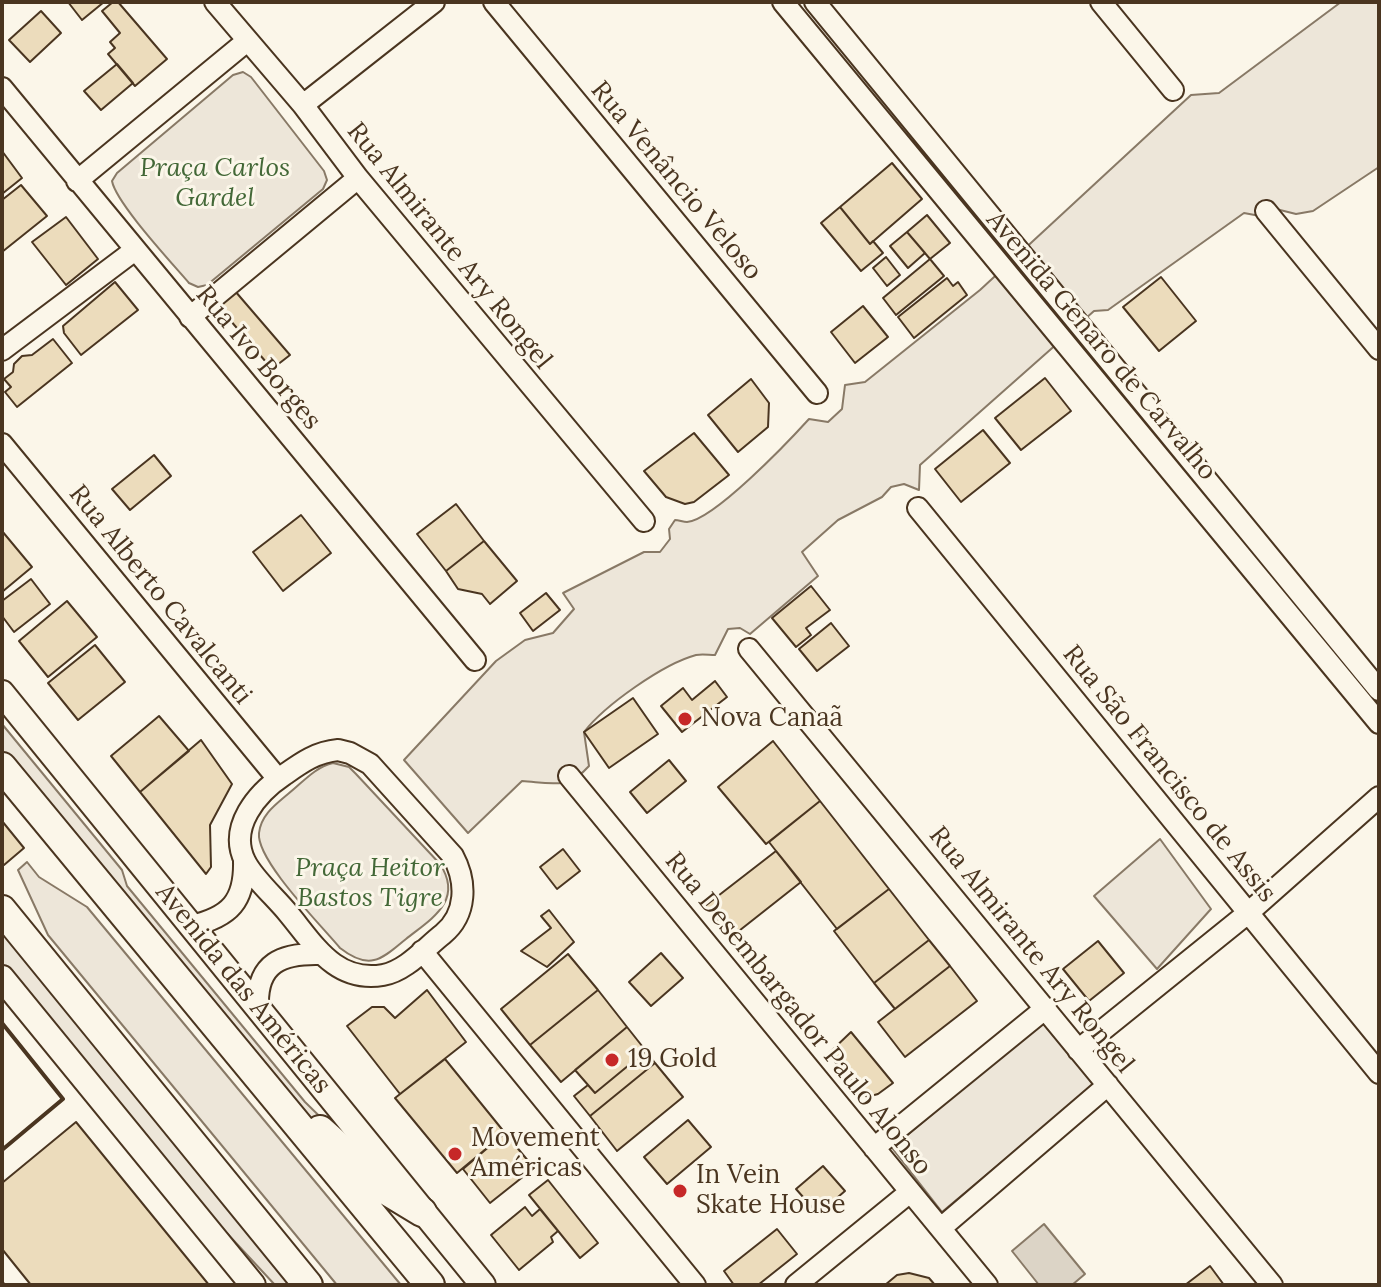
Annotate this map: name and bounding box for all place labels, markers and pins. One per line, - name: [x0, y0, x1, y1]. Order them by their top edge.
- place label: Nova Canaã: [701, 703, 843, 735]
- marker: Nova Canaã: [676, 710, 694, 728]
- place label: 19 Gold: [628, 1044, 717, 1076]
- marker: 19 Gold: [603, 1051, 621, 1069]
- place label: Movement Américas: [471, 1123, 600, 1184]
- marker: Movement Américas: [446, 1145, 464, 1163]
- place label: In Vein Skate House: [696, 1160, 845, 1222]
- marker: In Vein Skate House: [671, 1182, 689, 1200]

